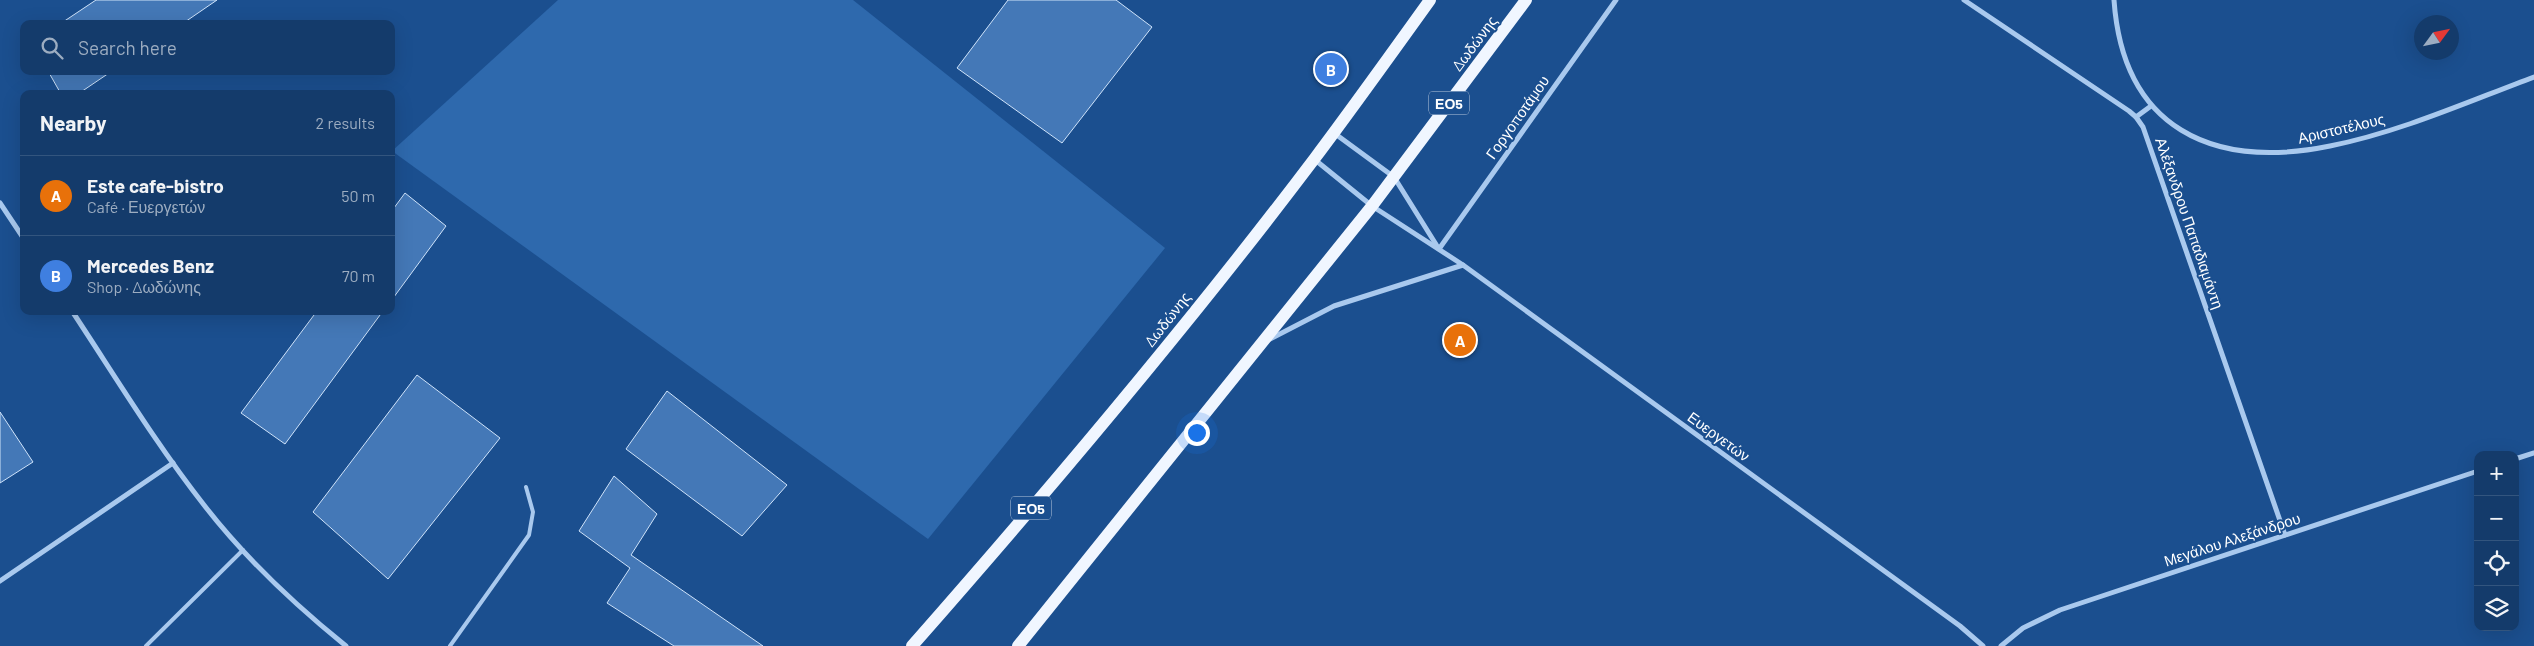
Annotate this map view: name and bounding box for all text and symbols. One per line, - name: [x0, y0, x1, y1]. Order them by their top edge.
- street label: Δωδώνης: [1447, 12, 1501, 74]
- north arrow: [2414, 15, 2459, 60]
- search box: [20, 20, 395, 75]
- icon: search: [38, 34, 66, 62]
- text: Search here: [78, 36, 177, 59]
- pin: B: [1315, 50, 1347, 88]
- street label: Γοργοποτάμου: [1482, 72, 1552, 162]
- road number: ΕΟ5: [1429, 92, 1469, 115]
- street label: Αριστοτέλους: [2296, 109, 2386, 147]
- text: Nearby: [40, 110, 106, 135]
- text: 2 results: [316, 113, 375, 132]
- street label: Αλέξανδρου Παπαδιαμάντη: [2152, 135, 2228, 311]
- text: Este cafe-bistro: [87, 174, 224, 197]
- text: A: [51, 186, 61, 205]
- text: 50 m: [341, 186, 375, 205]
- text: Café · Ευεργετών: [87, 197, 205, 216]
- text: Mercedes Benz: [87, 254, 214, 277]
- text: B: [51, 266, 61, 285]
- text: 70 m: [342, 266, 375, 285]
- text: Shop · Δωδώνης: [87, 277, 201, 296]
- street label: Δωδώνης: [1140, 288, 1194, 350]
- pin: A: [1444, 321, 1476, 359]
- street label: Ευεργετών: [1684, 407, 1754, 465]
- your location: [1184, 420, 1210, 446]
- map controls: [2474, 451, 2519, 631]
- button: +: [2474, 451, 2519, 496]
- road number: ΕΟ5: [1011, 496, 1051, 520]
- button: −: [2474, 496, 2519, 541]
- street label: Μεγάλου Αλεξάνδρου: [2162, 508, 2302, 570]
- button: locate: [2474, 541, 2519, 586]
- button: layers: [2474, 586, 2519, 631]

